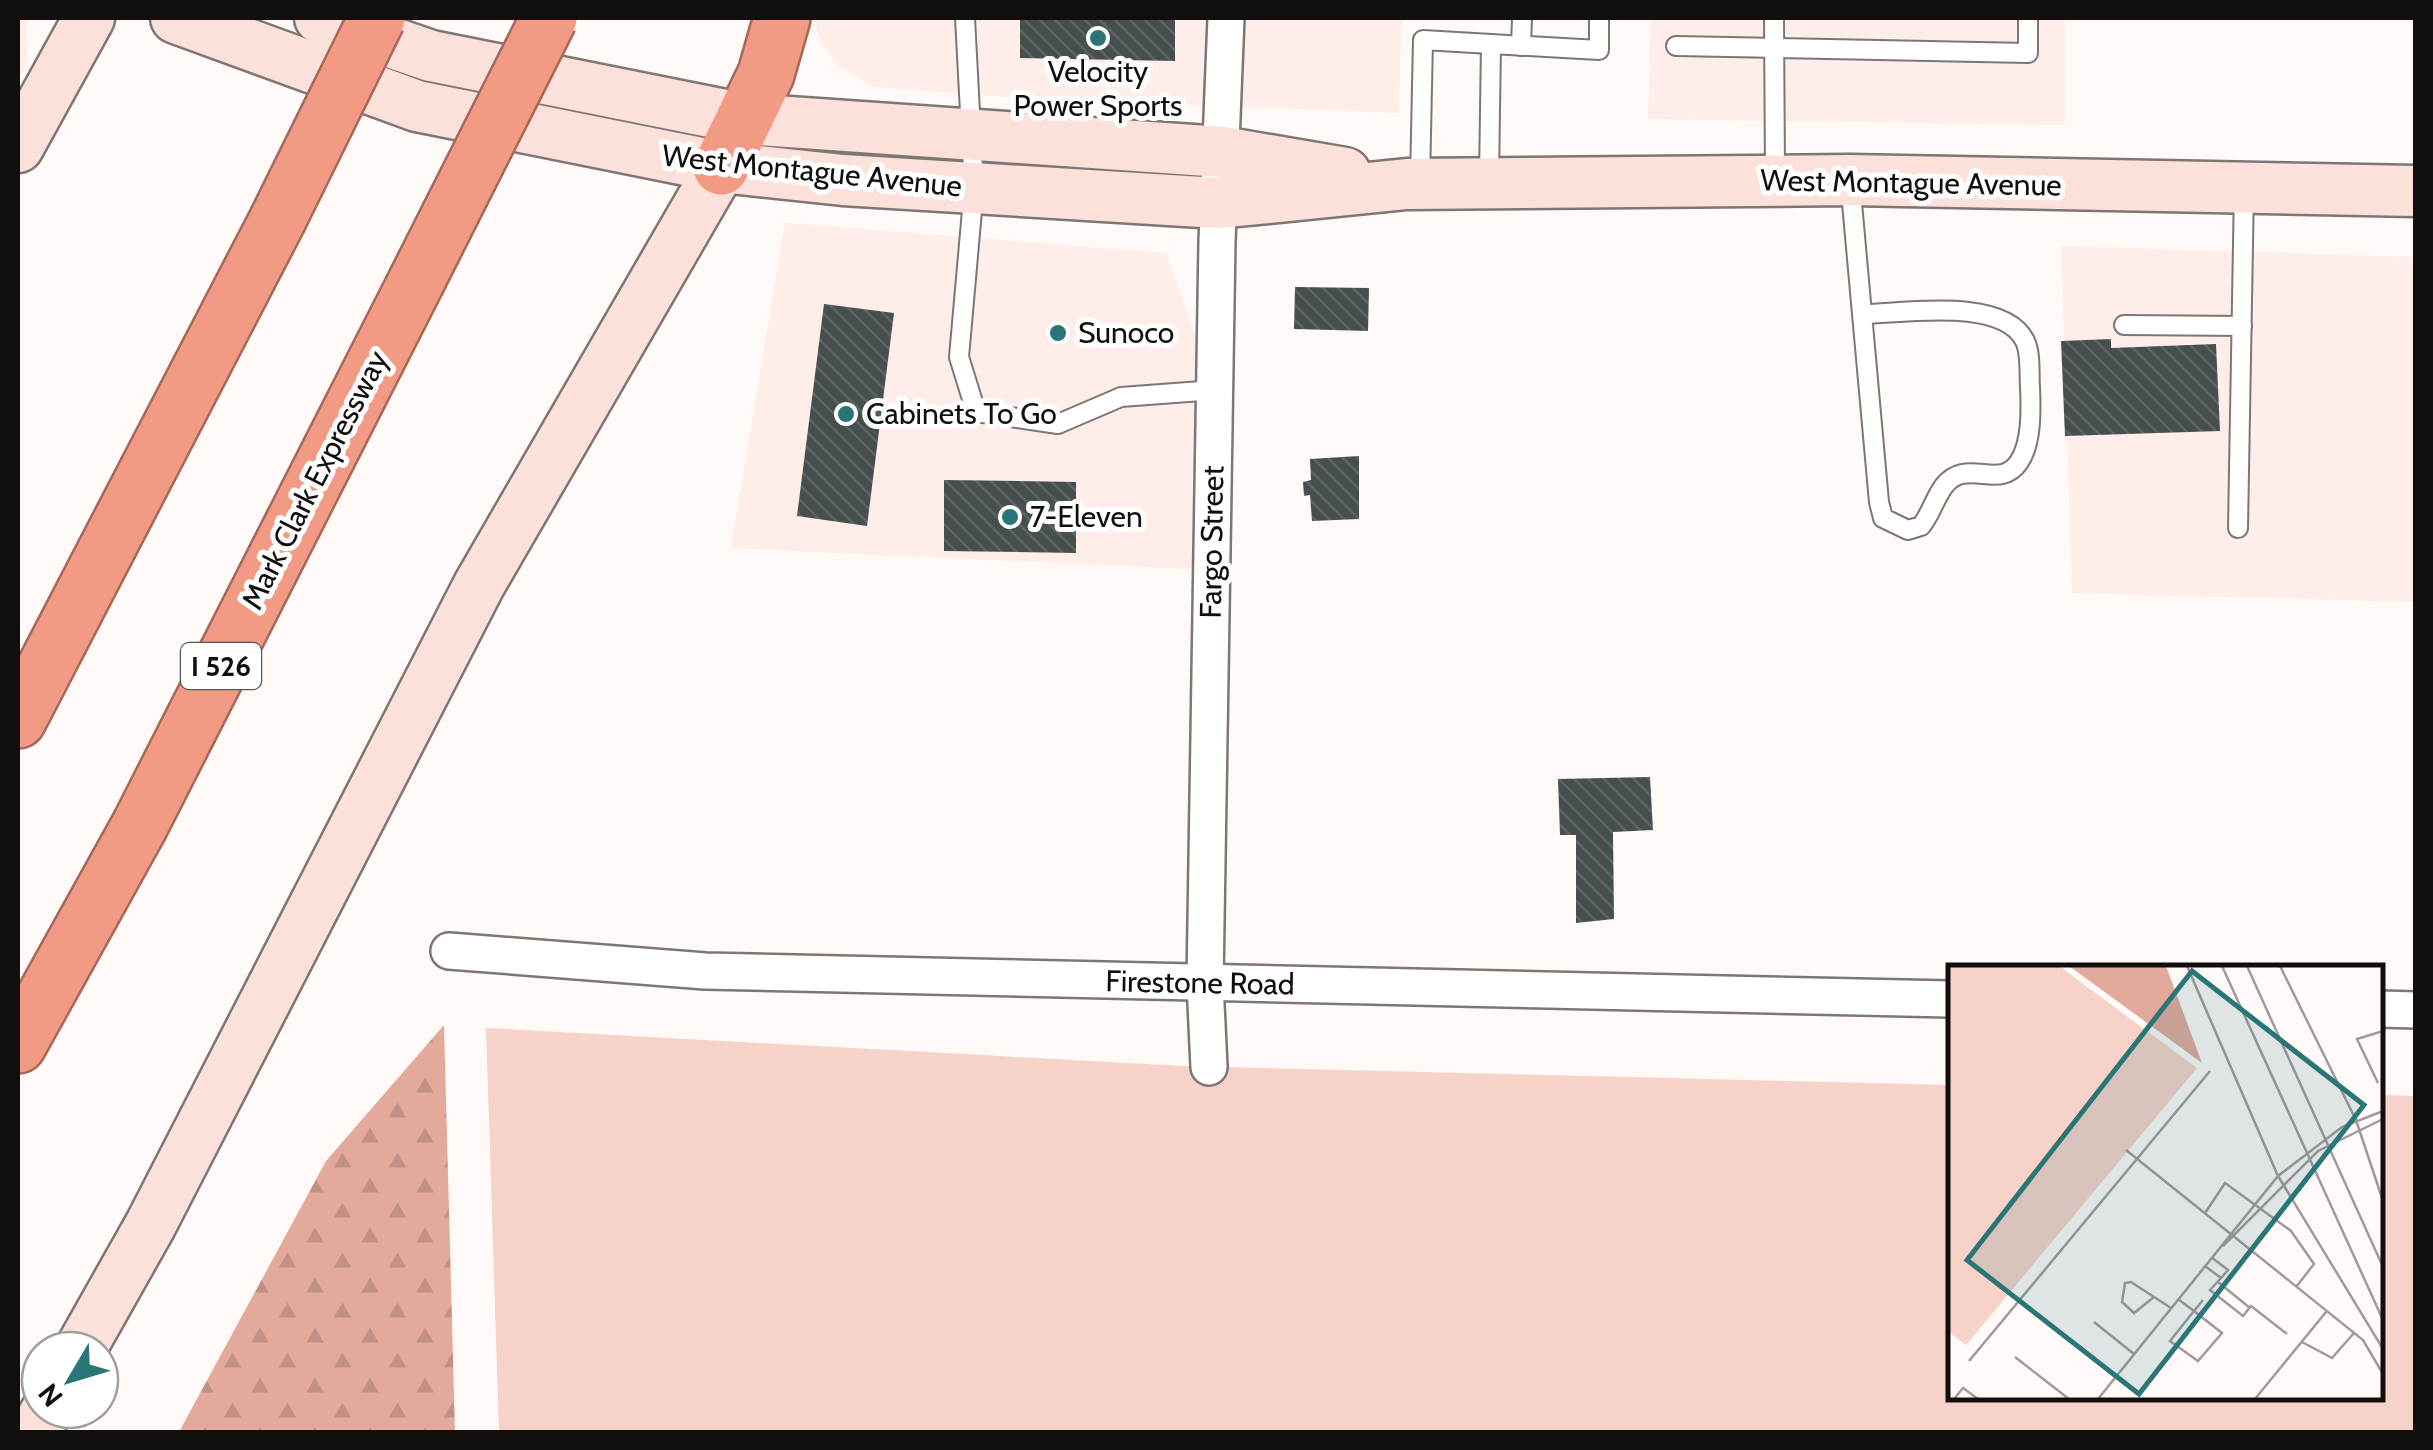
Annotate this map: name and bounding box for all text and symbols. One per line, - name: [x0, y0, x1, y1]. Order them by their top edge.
- marker: Velocity Power Sports: [1087, 27, 1109, 49]
- place label: Velocity Power Sports: [1014, 53, 1182, 124]
- street label: West Montague Avenue: [660, 136, 964, 205]
- street label: West Montague Avenue: [1760, 161, 2062, 204]
- place label: Sunoco: [1078, 314, 1174, 351]
- marker: Sunoco: [1047, 322, 1069, 344]
- street label: Mark Clark Expressway: [233, 344, 396, 615]
- place label: Cabinets To Go: [866, 395, 1057, 432]
- marker: Cabinets To Go: [835, 403, 857, 425]
- street label: Fargo Street: [1192, 465, 1231, 619]
- place label: 7-Eleven: [1030, 498, 1143, 535]
- marker: 7-Eleven: [999, 506, 1021, 528]
- road number: I 526: [181, 643, 261, 689]
- street label: Firestone Road: [1105, 962, 1295, 1003]
- inset map: [1948, 965, 2383, 1400]
- north arrow: [20, 1330, 120, 1430]
- text: N: [31, 1377, 70, 1414]

